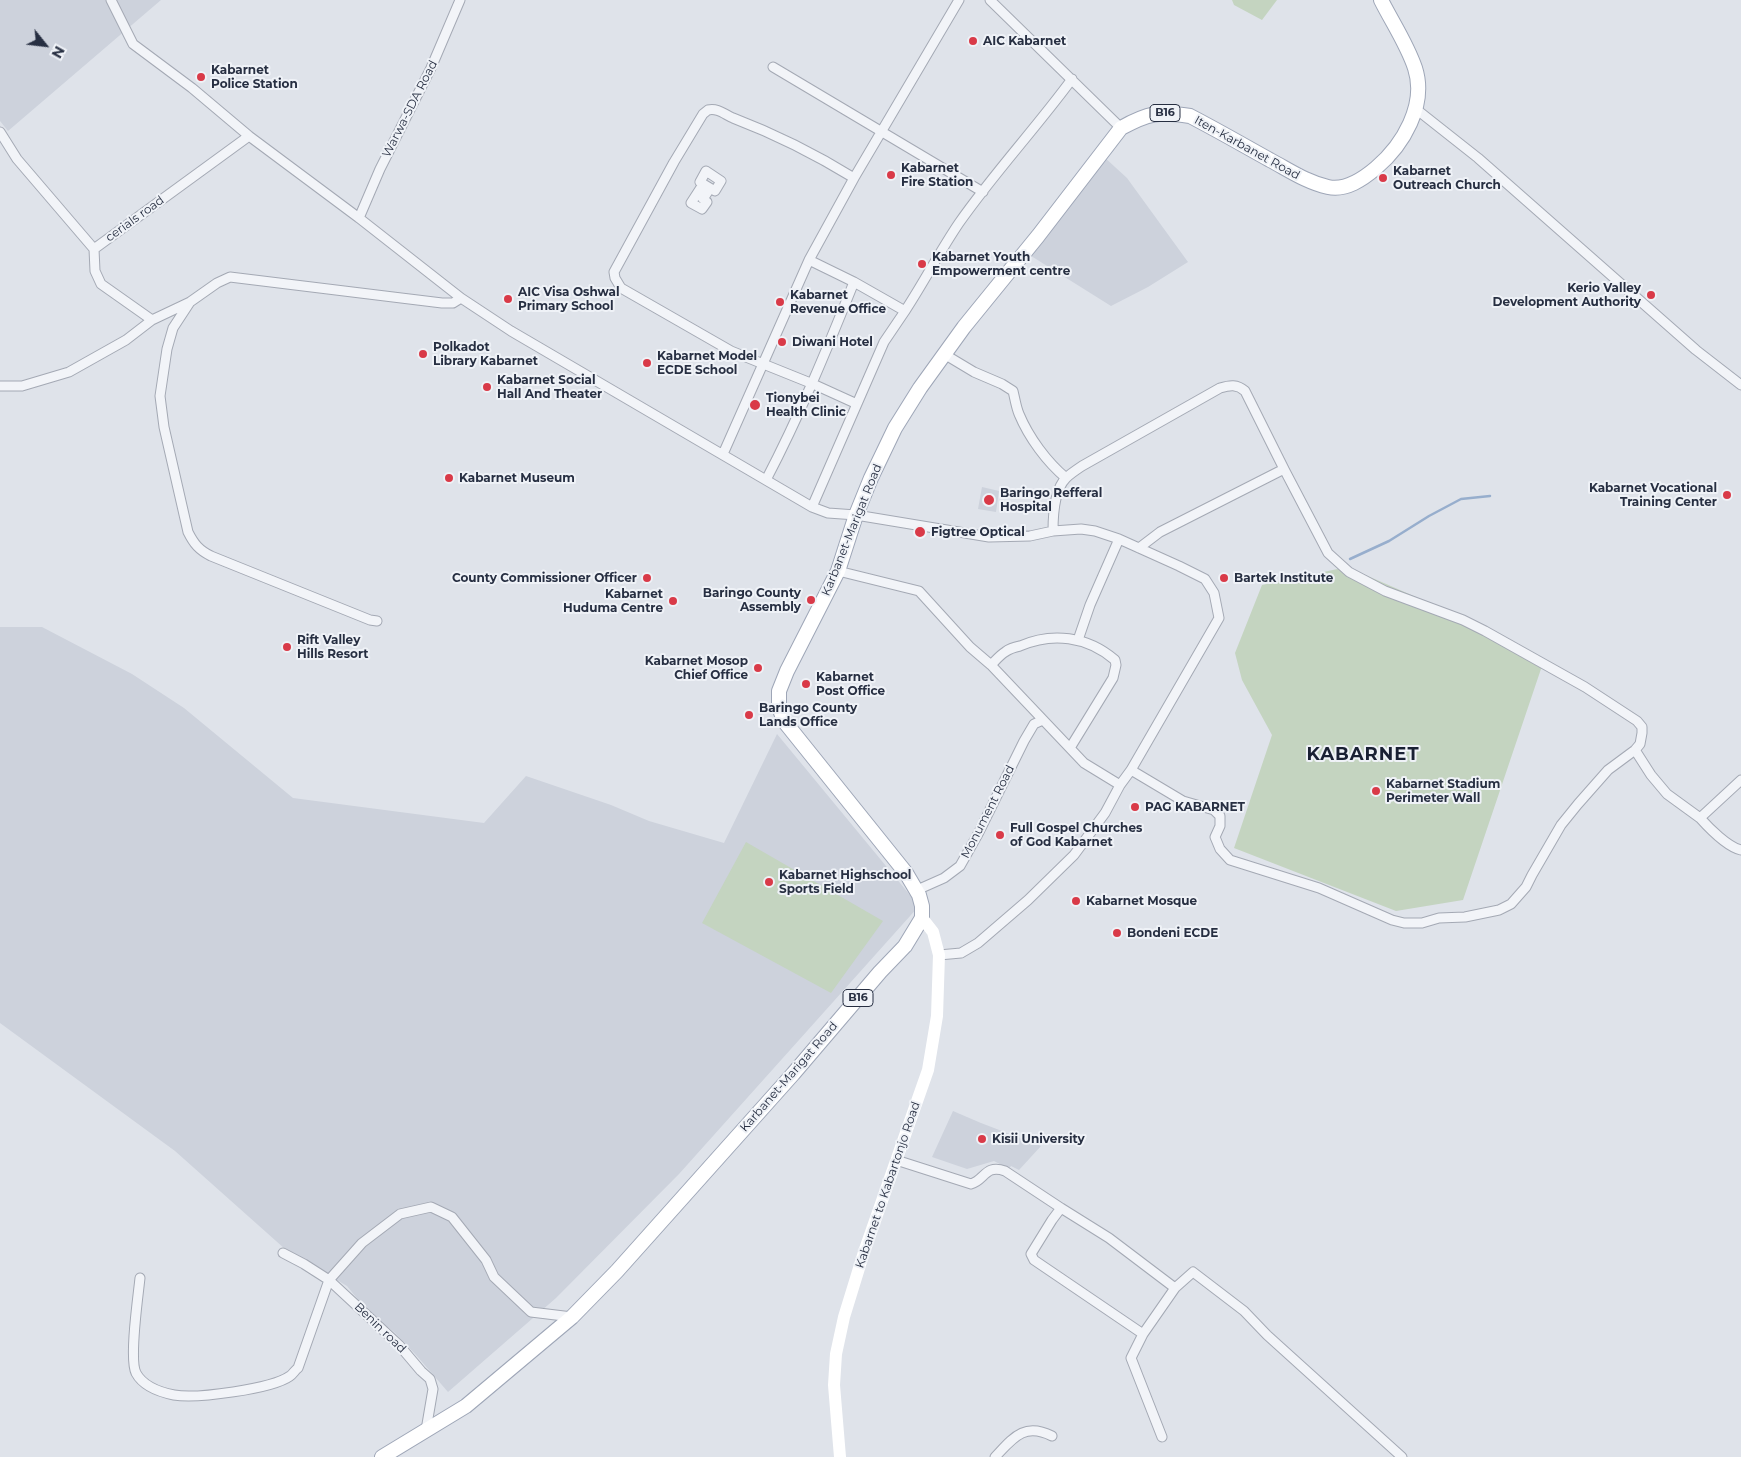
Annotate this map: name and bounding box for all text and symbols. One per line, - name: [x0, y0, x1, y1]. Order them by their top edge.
- north arrow: [20, 20, 70, 70]
- place label: AIC Kabarnet: [983, 34, 1066, 48]
- marker: AIC Kabarnet: [967, 35, 979, 47]
- text: N: [48, 43, 69, 62]
- street label: Warwa-SDA Road: [379, 58, 441, 160]
- place label: Kabarnet Police Station: [211, 63, 298, 91]
- marker: Kabarnet Police Station: [195, 71, 207, 83]
- road number: B16: [1150, 105, 1180, 122]
- street label: Iten-Karbanet Road: [1192, 113, 1302, 183]
- place label: Kabarnet Fire Station: [901, 161, 973, 189]
- place label: Kabarnet Outreach Church: [1393, 164, 1501, 192]
- marker: Kabarnet Fire Station: [885, 169, 897, 181]
- marker: Kabarnet Outreach Church: [1377, 172, 1389, 184]
- street label: cerials road: [103, 193, 167, 245]
- place label: Kabarnet Youth Empowerment centre: [932, 250, 1070, 278]
- marker: Kabarnet Youth Empowerment centre: [916, 258, 928, 270]
- place label: Kerio Valley Development Authority: [1493, 281, 1641, 309]
- place label: AIC Visa Oshwal Primary School: [518, 285, 620, 313]
- place label: Kabarnet Revenue Office: [790, 288, 886, 316]
- marker: Kerio Valley Development Authority: [1645, 289, 1657, 301]
- marker: AIC Visa Oshwal Primary School: [502, 293, 514, 305]
- marker: Kabarnet Revenue Office: [774, 296, 786, 308]
- place label: Diwani Hotel: [792, 335, 873, 349]
- marker: Diwani Hotel: [776, 336, 788, 348]
- place label: Polkadot Library Kabarnet: [433, 340, 538, 368]
- marker: Polkadot Library Kabarnet: [417, 348, 429, 360]
- place label: Kabarnet Model ECDE School: [657, 349, 757, 377]
- marker: Kabarnet Model ECDE School: [641, 357, 653, 369]
- place label: Kabarnet Social Hall And Theater: [497, 373, 602, 401]
- marker: Kabarnet Social Hall And Theater: [481, 381, 493, 393]
- place label: Tionybei Health Clinic: [766, 391, 846, 419]
- marker: Tionybei Health Clinic: [748, 398, 762, 412]
- street label: Karbanet-Marigat Road: [819, 462, 885, 598]
- place label: Kabarnet Museum: [459, 471, 575, 485]
- marker: Kabarnet Museum: [443, 472, 455, 484]
- place label: Kabarnet Vocational Training Center: [1589, 481, 1717, 509]
- place label: Baringo Refferal Hospital: [1000, 486, 1102, 514]
- marker: Kabarnet Vocational Training Center: [1721, 489, 1733, 501]
- marker: Baringo Refferal Hospital: [982, 493, 996, 507]
- marker: Figtree Optical: [913, 525, 927, 539]
- place label: Figtree Optical: [931, 525, 1025, 539]
- place label: County Commissioner Officer: [452, 571, 637, 585]
- place label: Bartek Institute: [1234, 571, 1333, 585]
- marker: County Commissioner Officer: [641, 572, 653, 584]
- marker: Bartek Institute: [1218, 572, 1230, 584]
- place label: Baringo County Assembly: [703, 586, 801, 614]
- place label: Kabarnet Huduma Centre: [563, 587, 663, 615]
- marker: Baringo County Assembly: [805, 594, 817, 606]
- marker: Kabarnet Huduma Centre: [667, 595, 679, 607]
- place label: Rift Valley Hills Resort: [297, 633, 368, 661]
- marker: Rift Valley Hills Resort: [281, 641, 293, 653]
- place label: Kabarnet Mosop Chief Office: [645, 654, 748, 682]
- marker: Kabarnet Mosop Chief Office: [752, 662, 764, 674]
- place label: Kabarnet Post Office: [816, 670, 885, 698]
- marker: Kabarnet Post Office: [800, 678, 812, 690]
- place label: Baringo County Lands Office: [759, 701, 857, 729]
- marker: Baringo County Lands Office: [743, 709, 755, 721]
- district label: KABARNET: [1305, 744, 1421, 766]
- street label: Monument Road: [958, 763, 1018, 861]
- place label: Kabarnet Stadium Perimeter Wall: [1386, 777, 1500, 805]
- marker: Kabarnet Stadium Perimeter Wall: [1370, 785, 1382, 797]
- place label: PAG KABARNET: [1145, 800, 1245, 814]
- marker: PAG KABARNET: [1129, 801, 1141, 813]
- place label: Full Gospel Churches of God Kabarnet: [1010, 821, 1142, 849]
- marker: Full Gospel Churches of God Kabarnet: [994, 829, 1006, 841]
- place label: Kabarnet Highschool Sports Field: [779, 868, 911, 896]
- marker: Kabarnet Highschool Sports Field: [763, 876, 775, 888]
- place label: Kabarnet Mosque: [1086, 894, 1197, 908]
- marker: Kabarnet Mosque: [1070, 895, 1082, 907]
- place label: Bondeni ECDE: [1127, 926, 1218, 940]
- marker: Bondeni ECDE: [1111, 927, 1123, 939]
- road number: B16: [843, 990, 873, 1006]
- street label: Karbanet-Marigat Road: [737, 1019, 841, 1135]
- street label: Kabarnet to Kabartonjo Road: [853, 1100, 923, 1270]
- place label: Kisii University: [992, 1132, 1085, 1146]
- marker: Kisii University: [976, 1133, 988, 1145]
- street label: Benin road: [351, 1300, 409, 1356]

